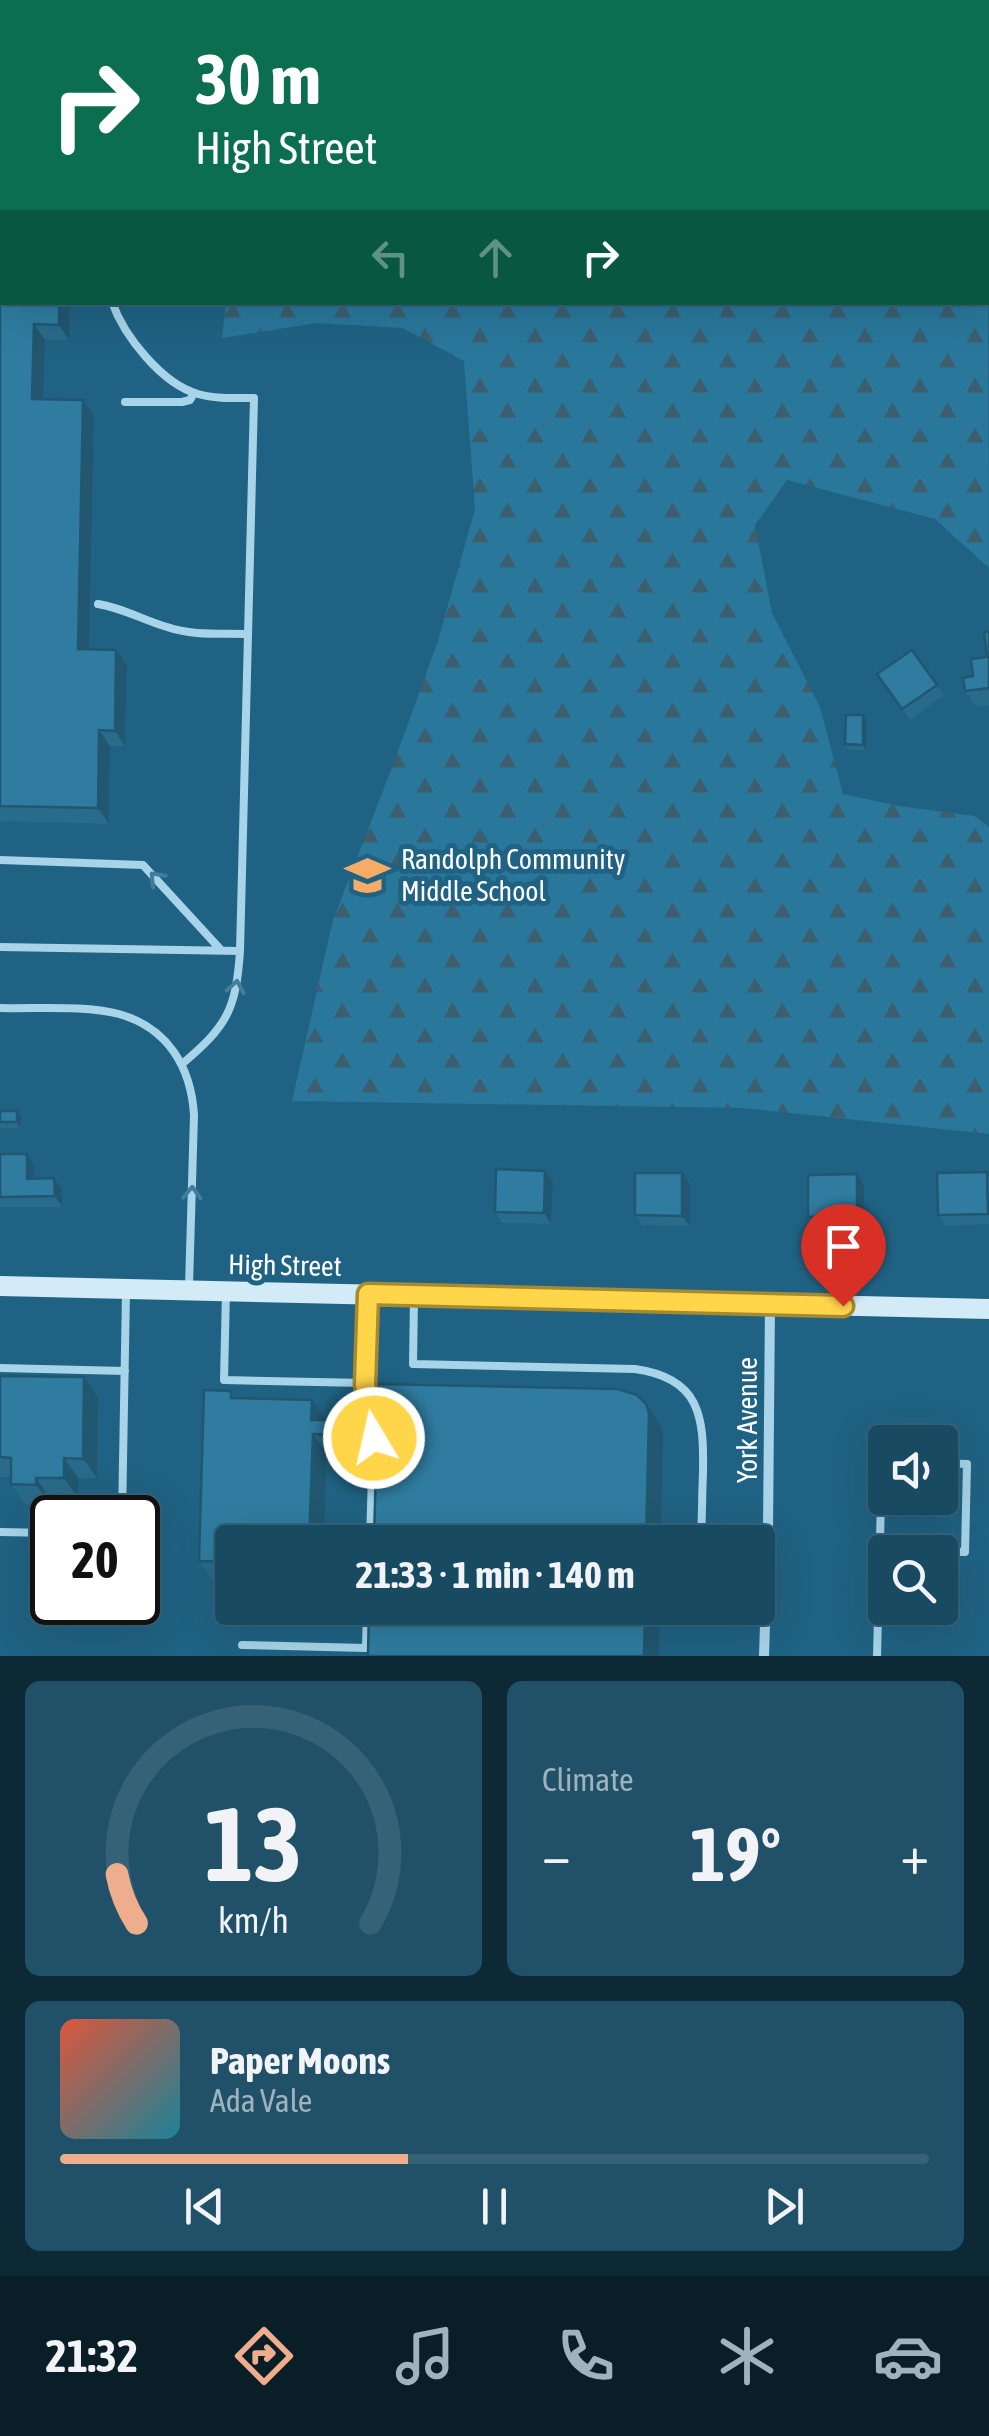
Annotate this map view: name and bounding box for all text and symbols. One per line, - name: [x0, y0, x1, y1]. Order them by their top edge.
- text: 30 m: [195, 39, 321, 119]
- icon: right: [30, 40, 160, 170]
- text: High Street: [195, 122, 378, 174]
- icon: left: [363, 230, 418, 285]
- icon: ahead: [468, 230, 523, 285]
- icon: right: [573, 230, 628, 285]
- place label: Randolph Community Middle School: [401, 843, 625, 907]
- school or university icon: Randolph Community Middle School: [344, 851, 392, 899]
- one-way arrow: [150, 871, 168, 889]
- one-way arrow: [225, 979, 246, 995]
- one-way arrow: [181, 1184, 202, 1200]
- pin: [801, 1204, 886, 1307]
- icon: arrive: [816, 1219, 871, 1274]
- street label: High Street: [228, 1248, 342, 1282]
- street label: York Avenue: [731, 1357, 763, 1483]
- position arrow: [322, 1386, 426, 1490]
- map controls: [868, 1425, 958, 1625]
- button: sound: [868, 1425, 958, 1515]
- speed limit sign: 20: [30, 1495, 160, 1625]
- button: search: [868, 1535, 958, 1625]
- text: 21:33 · 1 min · 140 m: [355, 1553, 635, 1596]
- text: Climate: [542, 1761, 634, 1798]
- text: 13: [205, 1784, 302, 1903]
- text: 19°: [690, 1811, 781, 1897]
- text: −: [542, 1823, 571, 1886]
- text: +: [900, 1823, 929, 1886]
- text: km/h: [218, 1900, 289, 1941]
- text: Paper Moons: [210, 2039, 390, 2082]
- text: Ada Vale: [210, 2082, 312, 2119]
- icon: previous: [177, 2179, 232, 2234]
- icon: pause: [467, 2179, 522, 2234]
- icon: next: [757, 2179, 812, 2234]
- icon: directions: [229, 2321, 299, 2391]
- icon: music: [390, 2321, 460, 2391]
- icon: phone: [551, 2321, 621, 2391]
- icon: climate: [712, 2321, 782, 2391]
- icon: car: [873, 2321, 943, 2391]
- text: 21:32: [46, 2330, 138, 2382]

